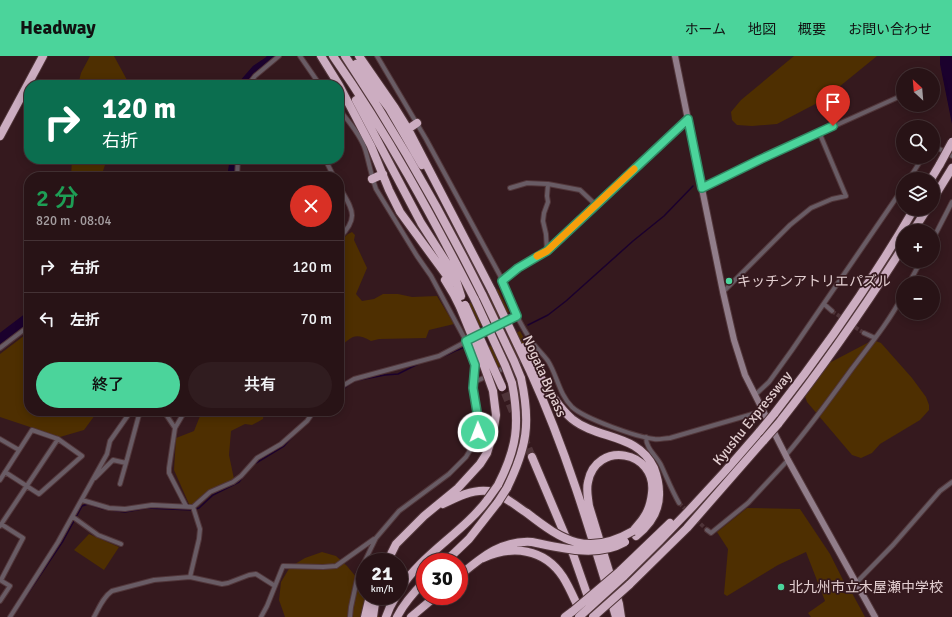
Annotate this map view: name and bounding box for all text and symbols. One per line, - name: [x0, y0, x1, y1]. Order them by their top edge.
- text: Headway: [20, 16, 96, 40]
- text: ホーム: [684, 21, 726, 38]
- text: 地図: [748, 21, 776, 38]
- text: 概要: [798, 21, 826, 38]
- text: お問い合わせ: [848, 21, 932, 38]
- north arrow: [896, 68, 940, 112]
- map controls: [896, 68, 940, 320]
- pin: [816, 85, 850, 126]
- icon: arrive: [822, 91, 844, 113]
- text: 120 m: [102, 92, 176, 126]
- icon: right: [36, 96, 88, 148]
- button: search: [896, 120, 940, 164]
- text: 右折: [102, 130, 138, 152]
- button: layers: [896, 172, 940, 216]
- text: 2 分: [36, 183, 78, 213]
- button: close: [290, 185, 332, 227]
- text: 820 m · 08:04: [36, 213, 112, 229]
- button: +: [896, 224, 940, 268]
- icon: right: [36, 256, 58, 278]
- text: 120 m: [292, 258, 332, 276]
- text: 右折: [70, 259, 100, 277]
- place label: キッチンアトリエパズル: [737, 273, 891, 290]
- marker: キッチンアトリエパズル: [724, 276, 734, 286]
- button: −: [896, 276, 940, 320]
- icon: left: [36, 308, 58, 330]
- text: 70 m: [301, 310, 332, 328]
- text: 左折: [70, 311, 100, 329]
- street label: Nogata Bypass: [519, 333, 570, 420]
- button: 終了: [36, 362, 180, 408]
- button: 共有: [188, 362, 332, 408]
- street label: Kyushu Expressway: [709, 367, 796, 469]
- position arrow: [457, 411, 499, 453]
- speed limit sign: 30: [416, 553, 468, 605]
- text: 21: [371, 561, 393, 586]
- place label: 北九州市立木屋瀬中学校: [789, 579, 943, 596]
- marker: 北九州市立木屋瀬中学校: [776, 582, 786, 592]
- text: km/h: [371, 583, 393, 595]

